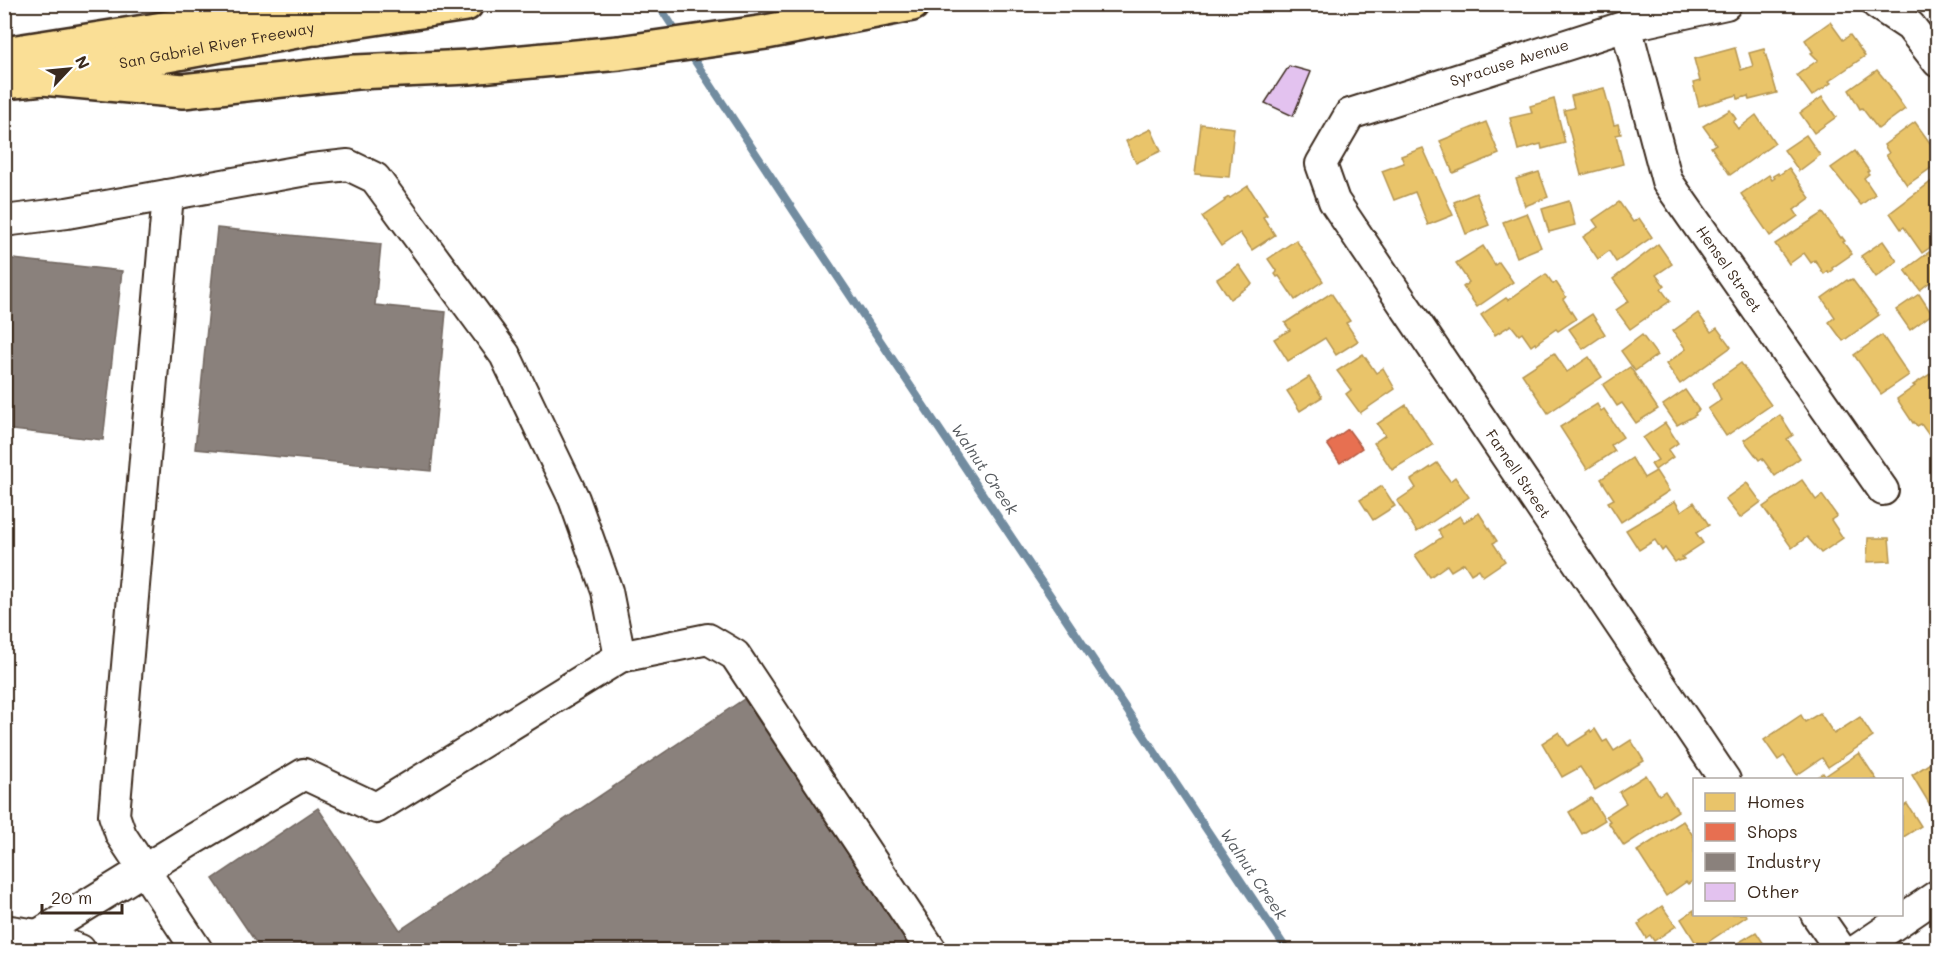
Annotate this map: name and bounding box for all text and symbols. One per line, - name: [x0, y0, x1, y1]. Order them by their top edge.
- street label: San Gabriel River Freeway: [117, 17, 316, 73]
- street label: Syracuse Avenue: [1447, 34, 1571, 91]
- north arrow: [39, 39, 99, 99]
- text: N: [71, 52, 95, 72]
- street label: Hensel Street: [1692, 221, 1767, 316]
- water label: Walnut Creek: [947, 419, 1024, 519]
- street label: Farnell Street: [1482, 425, 1556, 522]
- legend: [1693, 778, 1903, 916]
- text: Homes: [1747, 789, 1805, 813]
- text: Shops: [1747, 819, 1798, 843]
- water label: Walnut Creek: [1216, 824, 1293, 924]
- text: Industry: [1747, 849, 1821, 873]
- scale bar: [42, 877, 122, 915]
- text: Other: [1747, 879, 1800, 903]
- text: 20 m: [51, 885, 92, 909]

